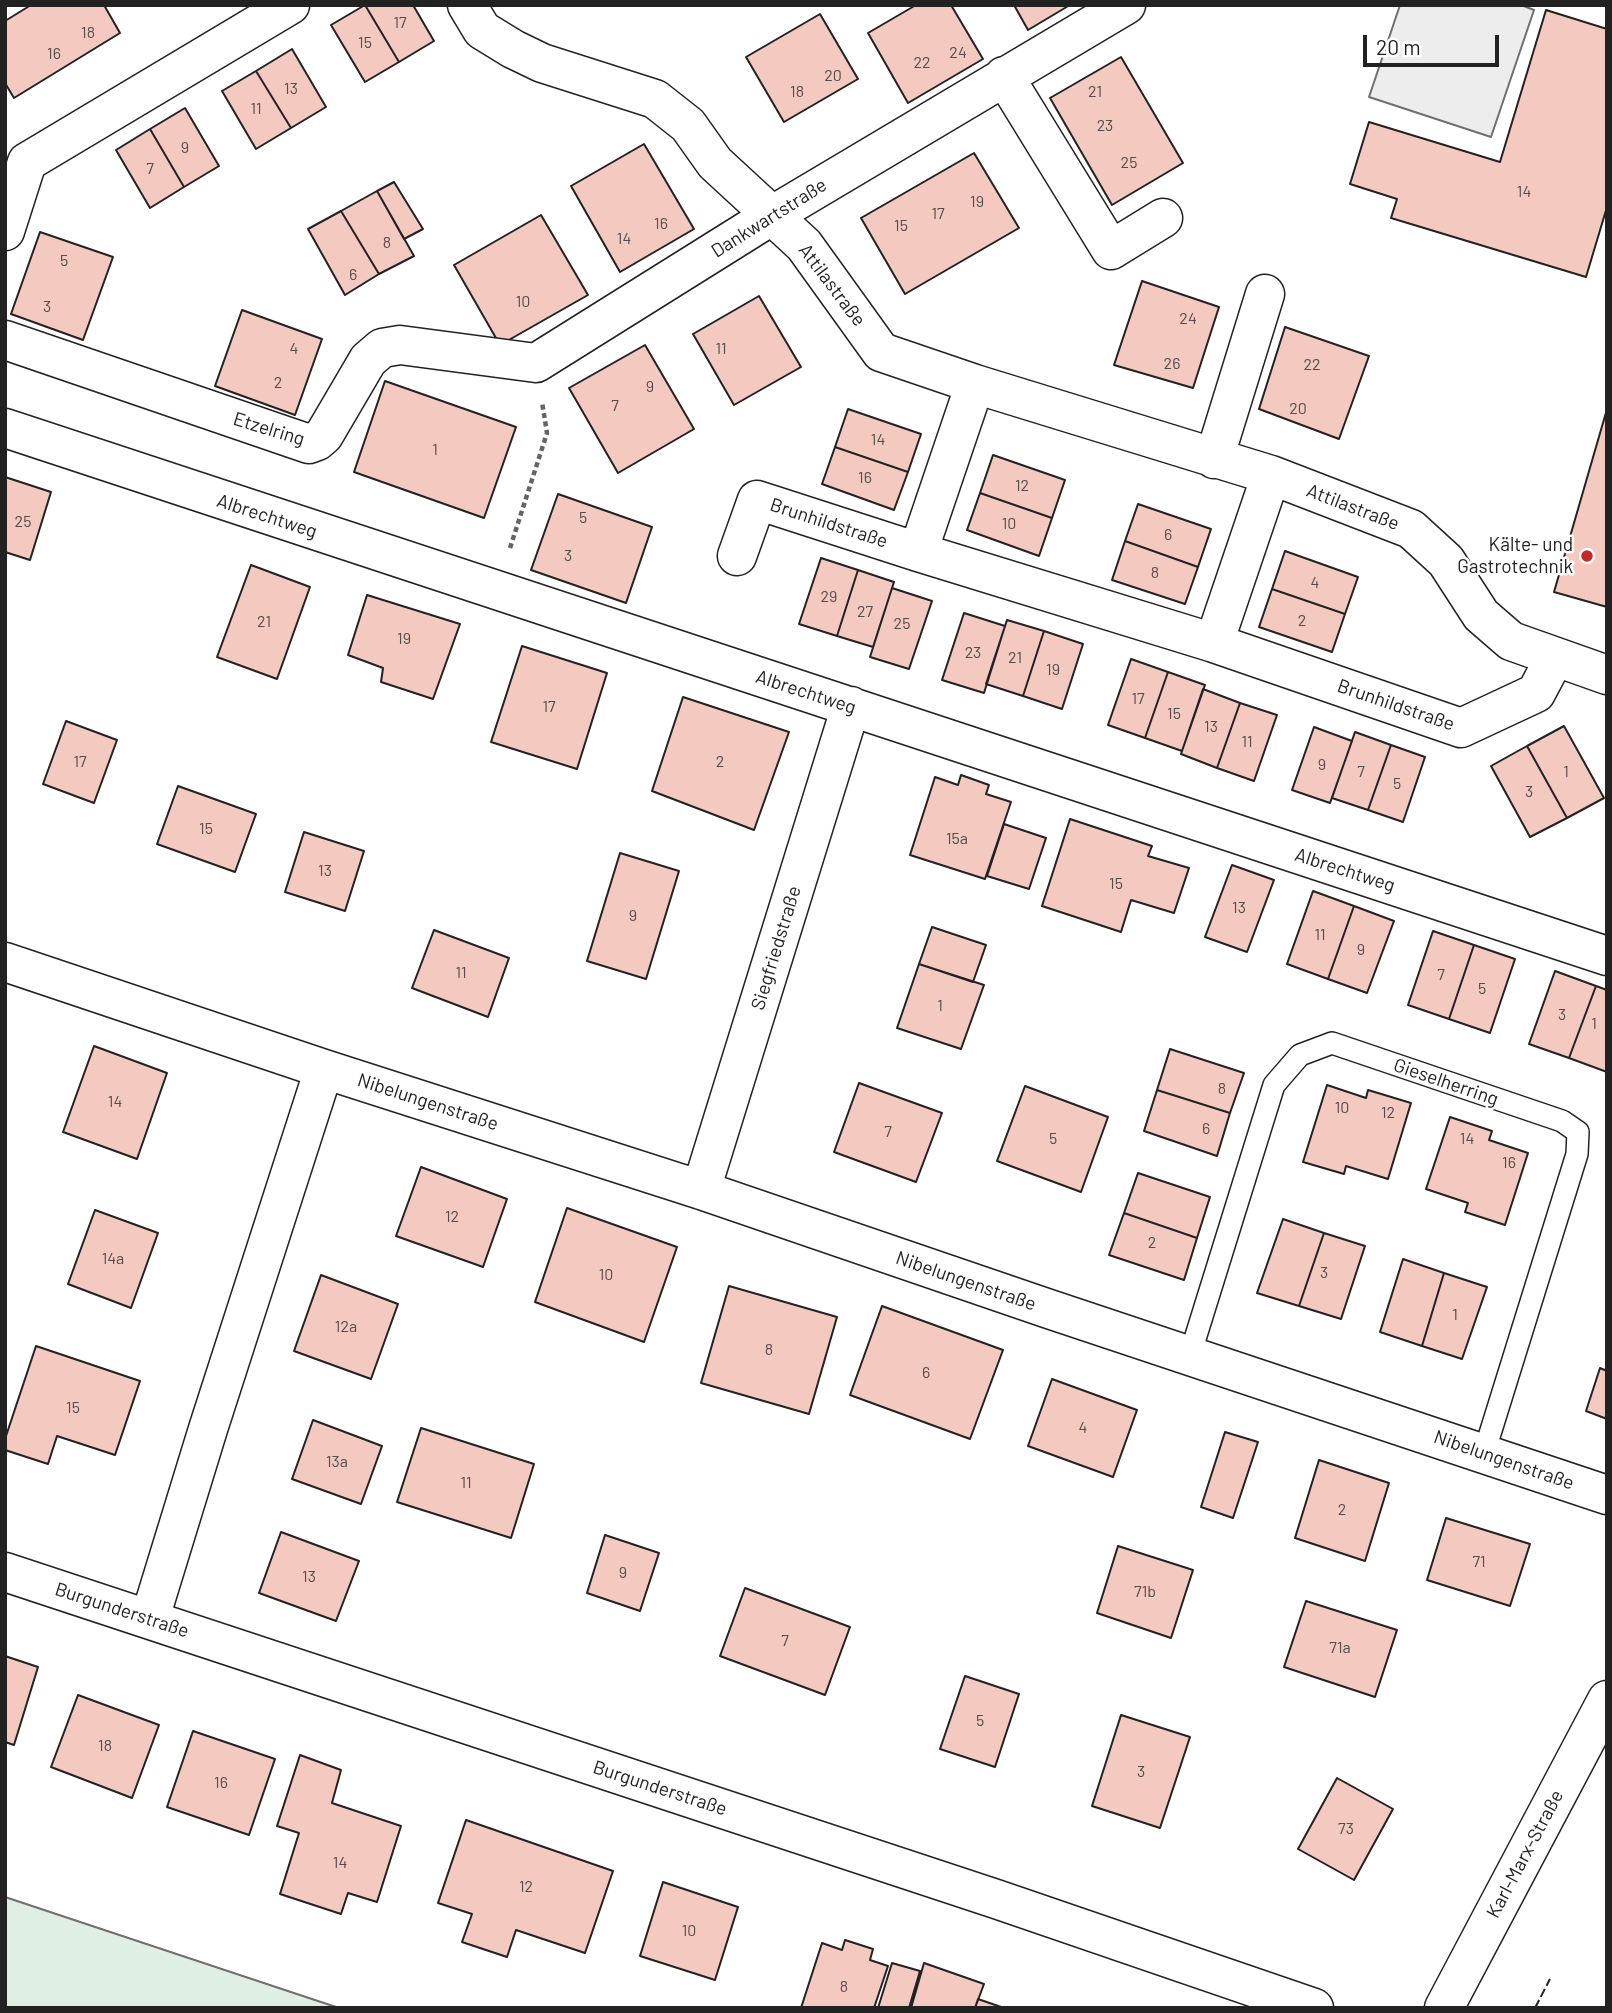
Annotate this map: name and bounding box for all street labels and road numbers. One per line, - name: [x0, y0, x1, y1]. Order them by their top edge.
- street label: Dankwartstraße: [707, 173, 831, 263]
- street label: Attilastraße: [794, 239, 870, 331]
- street label: Etzelring: [231, 407, 307, 451]
- street label: Attilastraße: [1303, 479, 1403, 535]
- street label: Albrechtweg: [214, 489, 320, 543]
- street label: Brunhildstraße: [767, 493, 891, 553]
- street label: Albrechtweg: [753, 665, 859, 719]
- street label: Brunhildstraße: [1334, 674, 1458, 736]
- street label: Albrechtweg: [1292, 843, 1398, 897]
- street label: Siegfriedstraße: [746, 883, 806, 1013]
- street label: Gieselherring: [1391, 1053, 1501, 1111]
- street label: Nibelungenstraße: [355, 1068, 501, 1136]
- street label: Nibelungenstraße: [893, 1246, 1039, 1316]
- street label: Nibelungenstraße: [1431, 1425, 1577, 1495]
- street label: Burgunderstraße: [52, 1578, 192, 1642]
- street label: Burgunderstraße: [590, 1756, 730, 1820]
- street label: Karl-Marx-Straße: [1482, 1786, 1568, 1922]

